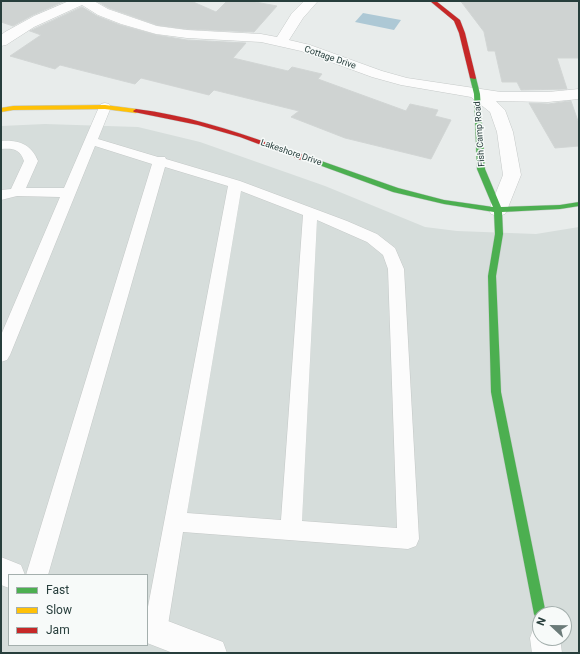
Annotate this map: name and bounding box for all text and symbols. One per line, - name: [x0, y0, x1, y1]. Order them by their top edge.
- street label: Cottage Drive: [303, 44, 357, 72]
- street label: Fish Camp Road: [472, 101, 488, 167]
- street label: Lakeshore Drive: [259, 137, 323, 169]
- legend: [8, 574, 148, 646]
- text: Fast: [46, 583, 69, 597]
- text: Slow: [46, 603, 72, 617]
- north arrow: [532, 606, 572, 646]
- text: N: [534, 616, 549, 628]
- text: Jam: [46, 623, 70, 637]

